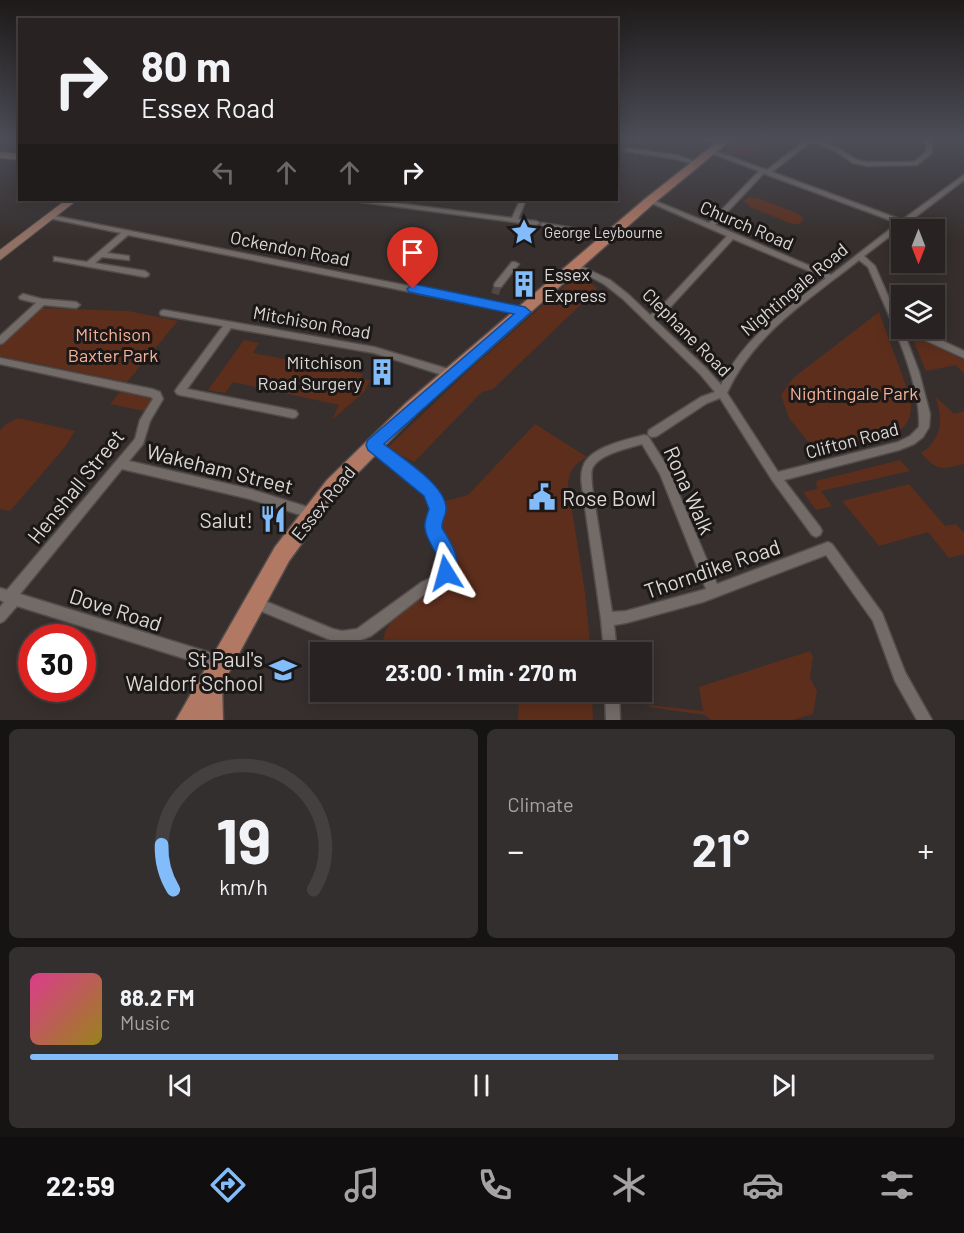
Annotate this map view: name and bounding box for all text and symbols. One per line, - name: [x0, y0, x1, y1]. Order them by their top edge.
- text: 80 m: [141, 40, 231, 90]
- icon: right: [42, 42, 120, 120]
- text: Essex Road: [141, 91, 275, 123]
- icon: left: [207, 156, 240, 189]
- icon: ahead: [270, 156, 303, 189]
- icon: ahead: [333, 156, 366, 189]
- icon: right: [396, 156, 429, 189]
- street label: Church Road: [697, 195, 797, 255]
- place icon: George Leybourne: [509, 217, 539, 247]
- north arrow: [891, 219, 945, 273]
- map controls: [891, 219, 945, 339]
- place label: George Leybourne: [544, 223, 663, 241]
- street label: Ockendon Road: [228, 226, 352, 270]
- pin: [387, 227, 438, 289]
- icon: arrive: [396, 236, 429, 269]
- street label: Nightingale Road: [736, 238, 852, 340]
- place label: Essex Express: [544, 263, 606, 306]
- building icon: Essex Express: [509, 269, 539, 299]
- street label: Clephane Road: [638, 283, 736, 381]
- button: layers: [891, 285, 945, 339]
- street label: Mitchison Road: [252, 301, 372, 343]
- park label: Mitchison Baxter Park: [68, 323, 158, 366]
- place label: Mitchison Road Surgery: [258, 351, 362, 394]
- building icon: Mitchison Road Surgery: [367, 357, 397, 387]
- park label: Nightingale Park: [790, 382, 918, 404]
- street label: Clifton Road: [803, 417, 901, 463]
- street label: Henshall Street: [21, 424, 129, 548]
- street label: Wakeham Street: [144, 438, 296, 498]
- street label: Rona Walk: [659, 442, 721, 538]
- street label: Essex Road: [286, 461, 360, 545]
- public building icon: Rose Bowl: [527, 482, 557, 512]
- place label: Rose Bowl: [562, 485, 656, 510]
- restaurant icon: Salut!: [258, 504, 288, 534]
- place label: Salut!: [200, 507, 253, 532]
- street label: Thorndike Road: [641, 533, 783, 603]
- position arrow: [414, 541, 478, 605]
- street label: Dove Road: [67, 582, 165, 636]
- speed limit sign: 30: [18, 624, 96, 702]
- place label: St Paul's Waldorf School: [125, 646, 263, 695]
- school or university icon: St Paul's Waldorf School: [268, 655, 298, 685]
- text: 23:00 · 1 min · 270 m: [385, 659, 577, 685]
- text: Climate: [508, 792, 574, 816]
- text: 19: [216, 802, 271, 876]
- text: 21°: [692, 822, 750, 876]
- text: −: [508, 830, 524, 870]
- text: +: [918, 830, 934, 870]
- text: km/h: [219, 875, 268, 900]
- text: 88.2 FM: [120, 984, 195, 1010]
- text: Music: [120, 1010, 170, 1034]
- icon: previous: [164, 1069, 197, 1102]
- icon: pause: [465, 1069, 498, 1102]
- icon: next: [767, 1069, 800, 1102]
- icon: directions: [207, 1164, 249, 1206]
- icon: music: [341, 1164, 383, 1206]
- icon: phone: [474, 1164, 516, 1206]
- icon: climate: [608, 1164, 650, 1206]
- icon: car: [742, 1164, 784, 1206]
- icon: filters: [876, 1164, 918, 1206]
- text: 22:59: [46, 1169, 115, 1201]

